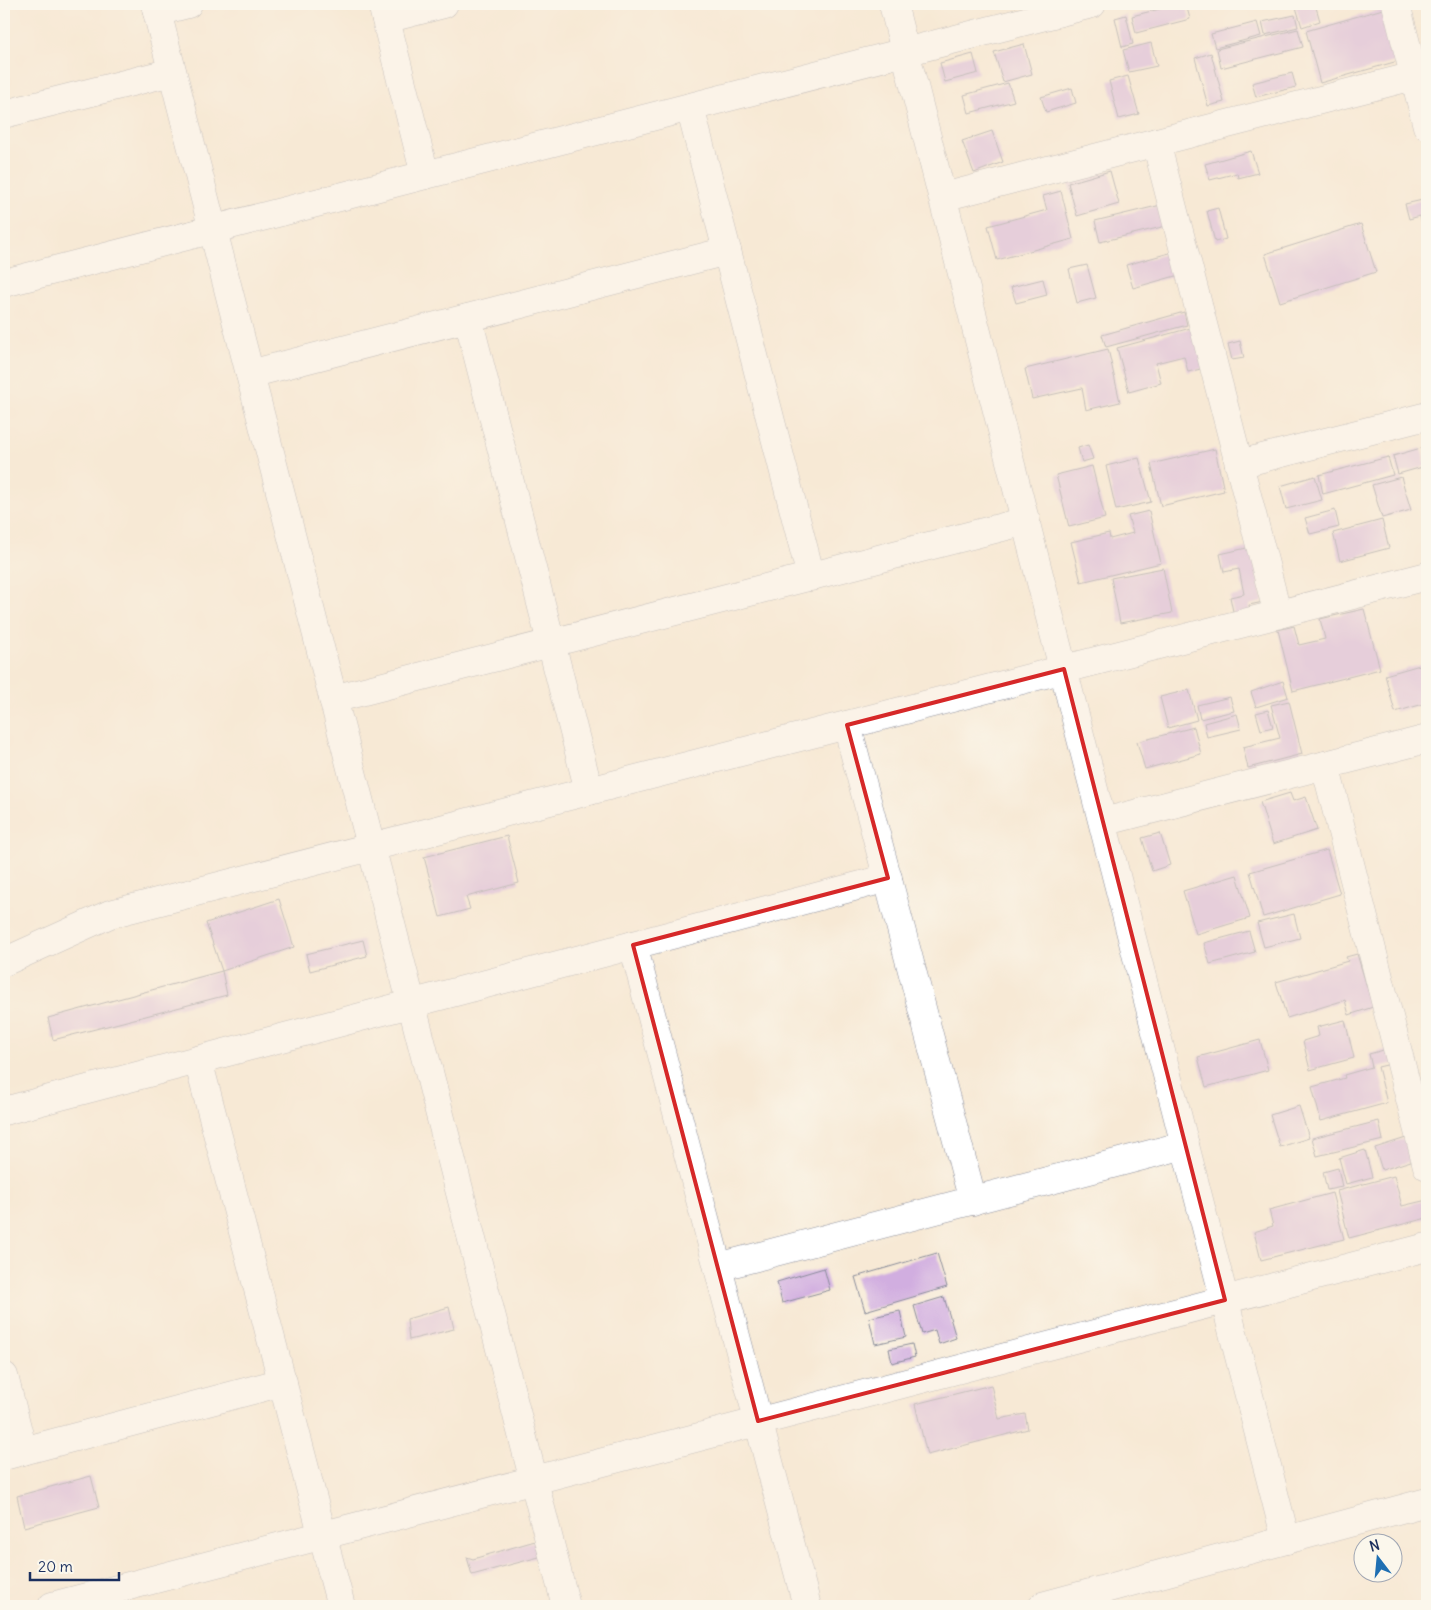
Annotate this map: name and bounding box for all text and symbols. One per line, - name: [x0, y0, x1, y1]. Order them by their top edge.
- north arrow: [1354, 1532, 1404, 1582]
- text: N: [1367, 1536, 1382, 1555]
- scale bar: [30, 1550, 119, 1582]
- text: 20 m: [38, 1557, 73, 1576]

